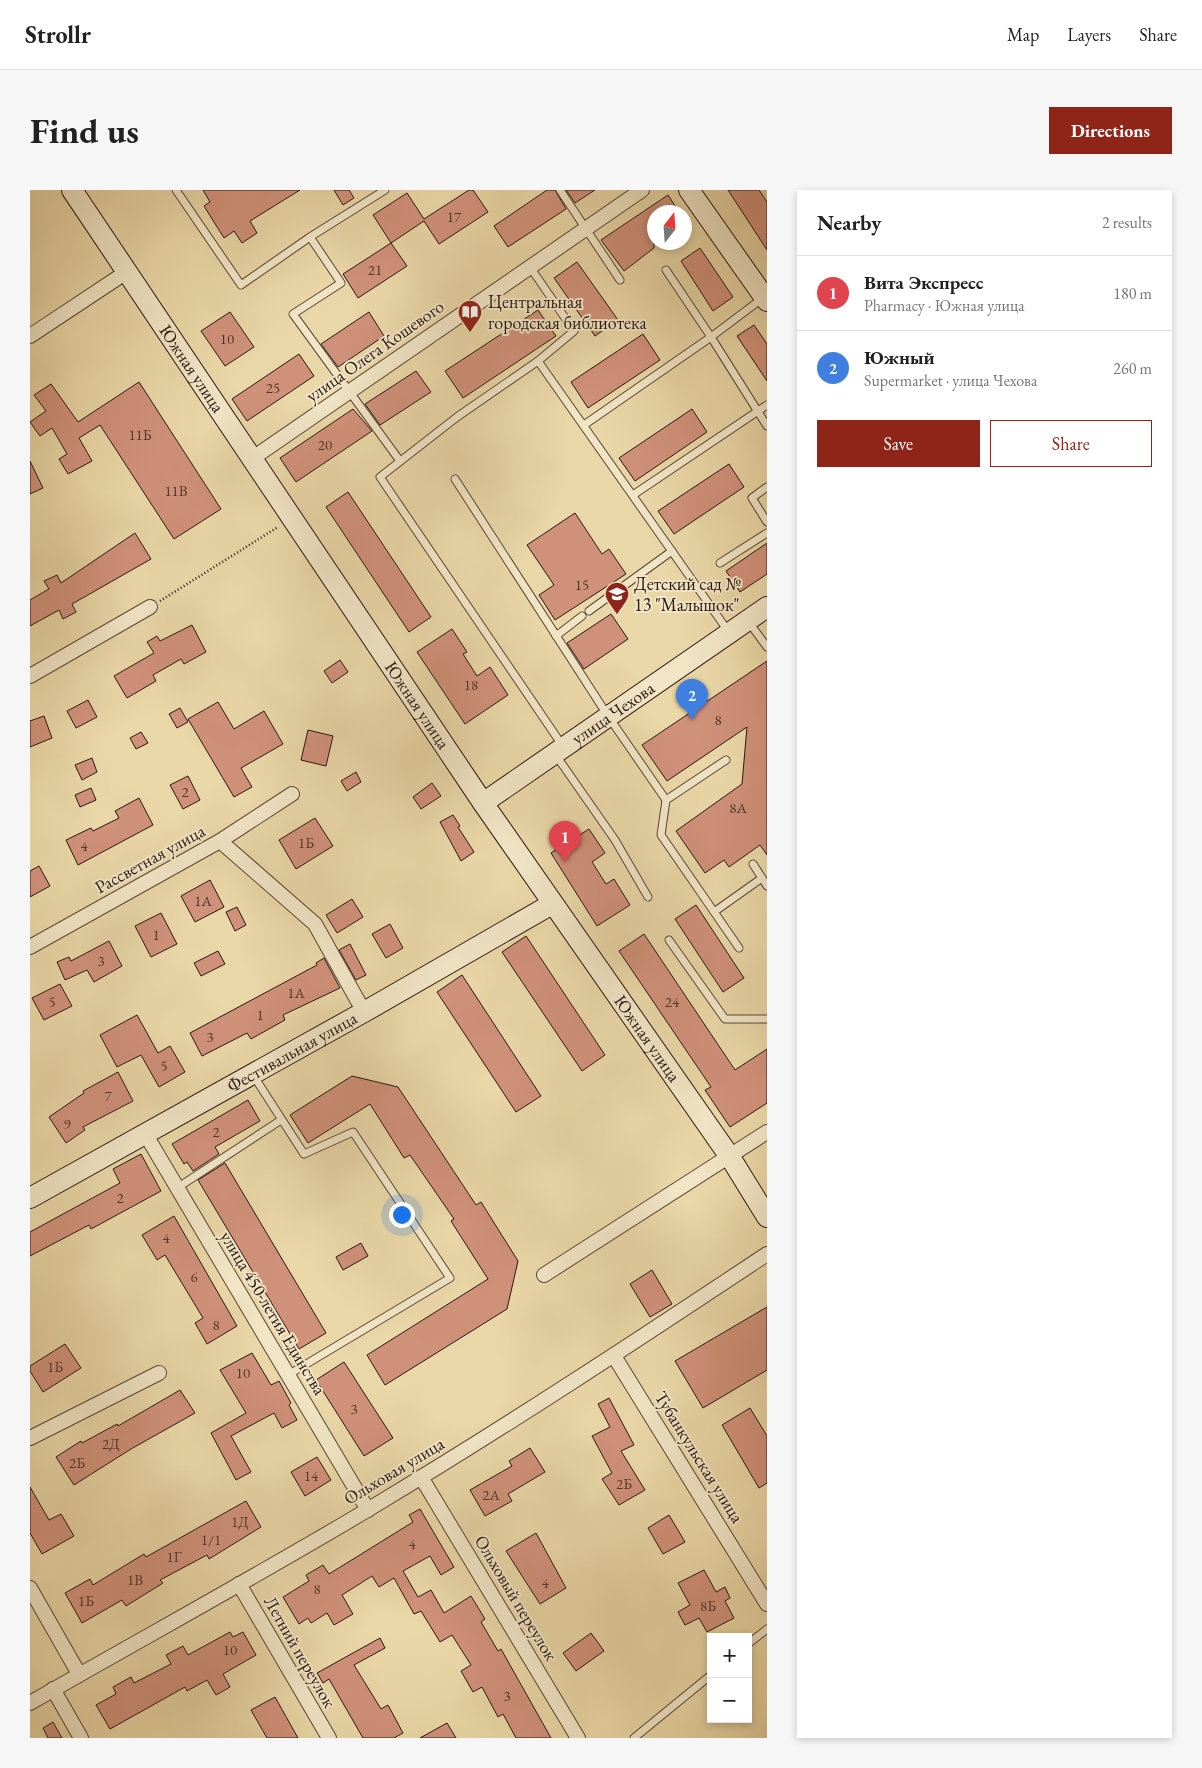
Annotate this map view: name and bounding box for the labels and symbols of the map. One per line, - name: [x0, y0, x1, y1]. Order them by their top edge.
- north arrow: [647, 205, 692, 250]
- house number: 17: [447, 207, 462, 226]
- house number: 21: [368, 260, 382, 279]
- place label: Центральная городская библиотека: [488, 290, 647, 334]
- street label: улица Олега Кошевого: [301, 294, 448, 407]
- library icon: Центральная городская библиотека: [457, 299, 483, 333]
- street label: Южная улица: [154, 320, 230, 418]
- house number: 10: [220, 329, 234, 348]
- house number: 25: [266, 378, 280, 397]
- house number: 11Б: [128, 425, 152, 444]
- house number: 20: [318, 435, 332, 454]
- house number: 11В: [164, 481, 188, 500]
- place label: Детский сад № 13 "Малышок": [634, 572, 741, 616]
- house number: 15: [575, 575, 589, 594]
- school or university icon: Детский сад № 13 "Малышок": [604, 581, 630, 615]
- street label: Южная улица: [380, 656, 456, 754]
- house number: 18: [464, 675, 478, 694]
- street label: улица Чехова: [567, 676, 659, 749]
- pin: 2: [676, 679, 708, 720]
- house number: 8: [714, 710, 722, 729]
- house number: 2: [181, 782, 189, 801]
- house number: 8А: [729, 798, 747, 817]
- street label: Рассветная улица: [91, 818, 210, 898]
- pin: 1: [549, 821, 581, 862]
- house number: 1Б: [298, 833, 314, 852]
- house number: 4: [80, 836, 88, 855]
- house number: 1А: [194, 891, 212, 910]
- house number: 1: [152, 925, 160, 944]
- house number: 3: [97, 951, 105, 970]
- house number: 1А: [287, 983, 305, 1002]
- street label: Южная улица: [609, 990, 687, 1087]
- house number: 5: [48, 992, 56, 1011]
- house number: 24: [665, 992, 680, 1011]
- house number: 1: [256, 1005, 264, 1024]
- street label: Фестивальная улица: [223, 1006, 362, 1097]
- house number: 3: [206, 1027, 214, 1046]
- house number: 5: [160, 1056, 168, 1075]
- house number: 7: [104, 1086, 112, 1105]
- house number: 9: [63, 1114, 71, 1133]
- house number: 2: [212, 1122, 220, 1141]
- house number: 2: [116, 1188, 124, 1207]
- your location: [389, 1202, 415, 1228]
- street label: улица 450-летия Единства: [215, 1226, 332, 1400]
- house number: 4: [162, 1228, 170, 1247]
- house number: 6: [190, 1267, 198, 1286]
- house number: 8: [212, 1315, 220, 1334]
- house number: 1Б: [47, 1357, 63, 1376]
- house number: 10: [236, 1363, 250, 1382]
- street label: Тубанкульская улица: [650, 1387, 750, 1528]
- house number: 3: [350, 1399, 358, 1418]
- street label: Ольховая улица: [339, 1431, 449, 1510]
- house number: 2Д: [102, 1434, 120, 1453]
- house number: 2Б: [69, 1453, 85, 1472]
- house number: 14: [304, 1466, 319, 1485]
- house number: 2Б: [616, 1474, 632, 1493]
- house number: 2А: [482, 1485, 500, 1504]
- house number: 1Д: [231, 1512, 249, 1531]
- house number: 1/1: [201, 1530, 221, 1549]
- street label: Ольховый переулок: [470, 1531, 563, 1665]
- house number: 4: [408, 1534, 416, 1553]
- house number: 1Г: [167, 1547, 182, 1566]
- house number: 1В: [127, 1570, 143, 1589]
- house number: 4: [541, 1573, 549, 1592]
- house number: 8: [313, 1579, 321, 1598]
- house number: 1Б: [78, 1591, 94, 1610]
- street label: Летний переулок: [259, 1592, 342, 1712]
- house number: 8Б: [700, 1596, 716, 1615]
- house number: 10: [223, 1640, 237, 1659]
- house number: 3: [503, 1686, 511, 1705]

